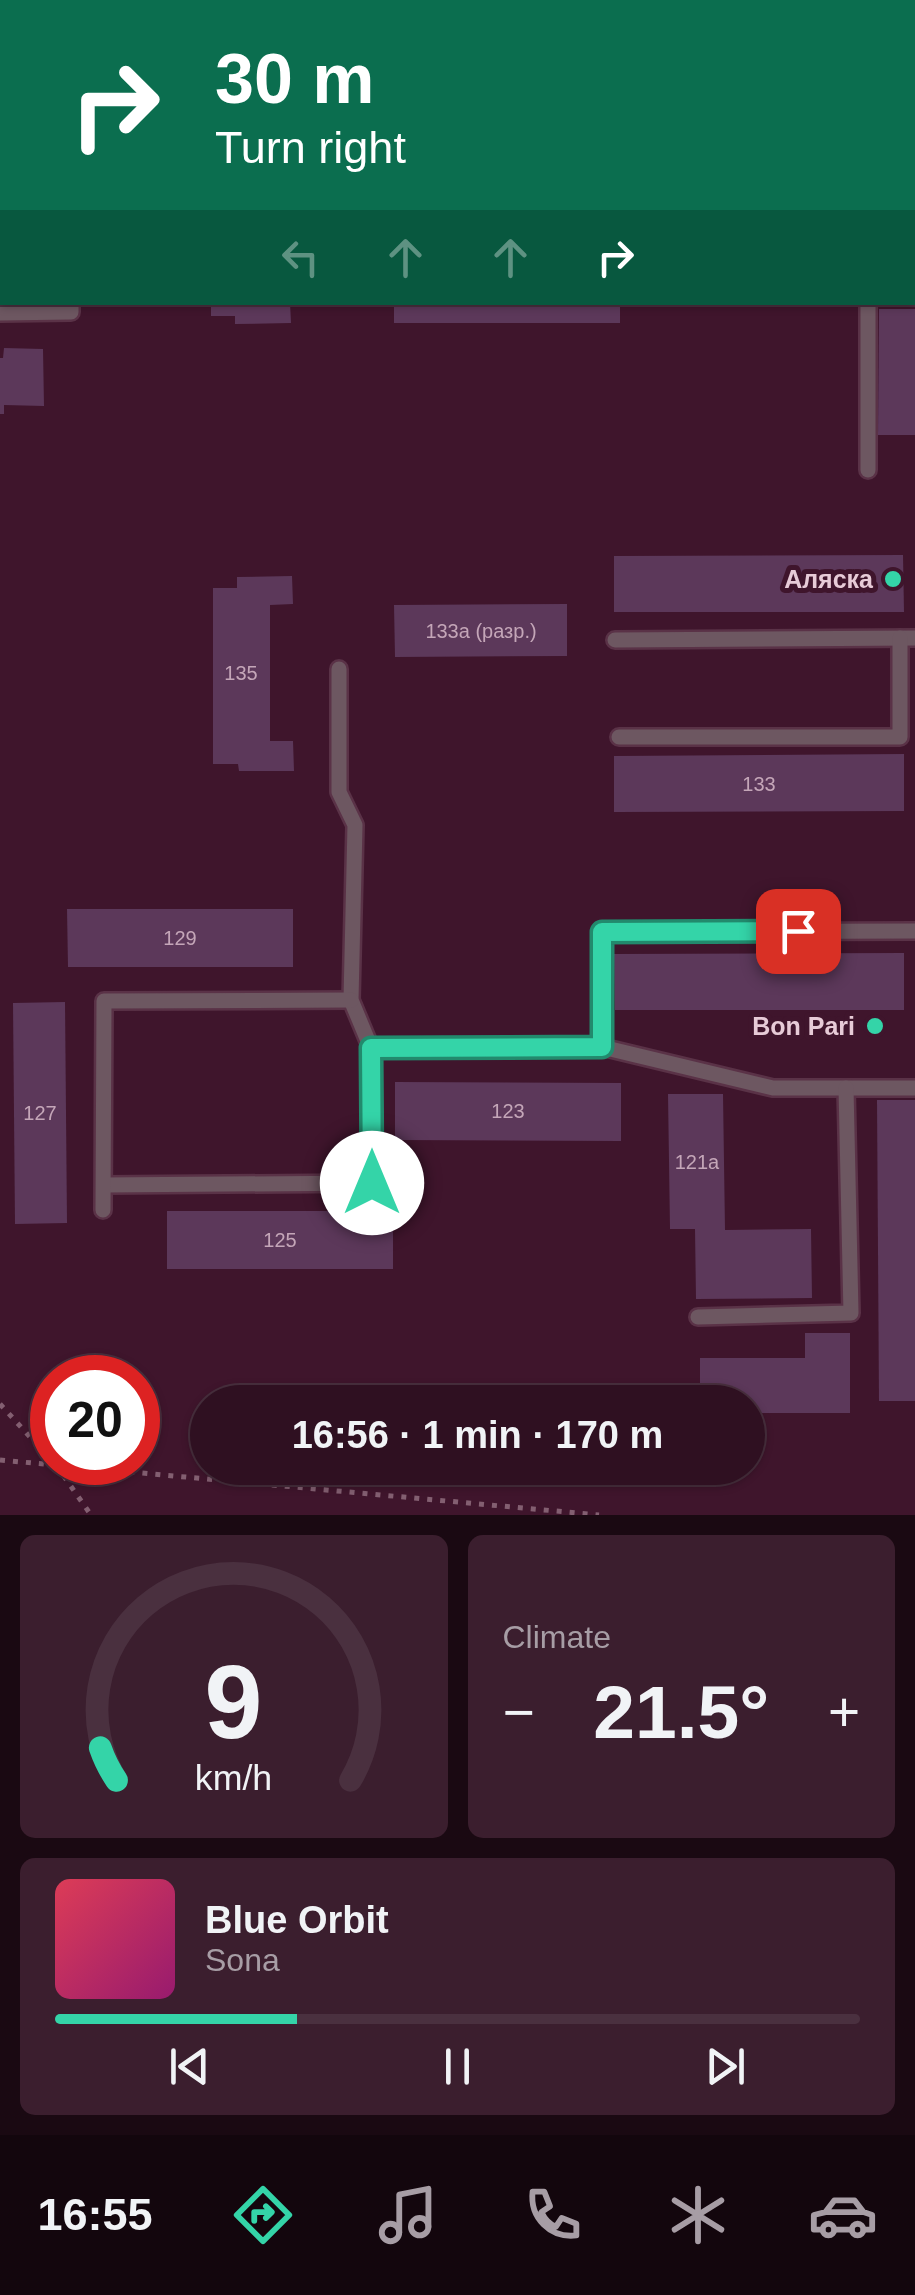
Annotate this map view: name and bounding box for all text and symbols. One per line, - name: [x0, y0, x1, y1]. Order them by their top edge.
- icon: right: [50, 40, 180, 170]
- text: 30 m: [215, 40, 375, 118]
- text: Turn right: [215, 122, 406, 173]
- icon: left: [273, 230, 328, 285]
- icon: ahead: [378, 230, 433, 285]
- icon: ahead: [483, 230, 538, 285]
- icon: right: [588, 230, 643, 285]
- place label: Аляска: [784, 565, 874, 593]
- marker: Аляска: [882, 568, 904, 590]
- house number: 133а (разр.): [425, 620, 537, 642]
- house number: 135: [224, 662, 258, 684]
- house number: 133: [742, 773, 776, 795]
- pin: [756, 889, 841, 974]
- icon: arrive: [771, 904, 826, 959]
- house number: 129: [163, 927, 197, 949]
- place label: Bon Pari: [752, 1012, 855, 1040]
- marker: Bon Pari: [864, 1015, 886, 1037]
- house number: 123: [491, 1100, 525, 1122]
- house number: 127: [23, 1102, 57, 1124]
- position arrow: [320, 1131, 424, 1235]
- house number: 121а: [675, 1151, 720, 1173]
- house number: 125: [263, 1229, 297, 1251]
- speed limit sign: 20: [30, 1355, 160, 1485]
- text: 16:56 · 1 min · 170 m: [292, 1414, 663, 1456]
- text: Climate: [503, 1619, 611, 1655]
- text: 9: [205, 1644, 263, 1760]
- text: 21.5°: [593, 1670, 769, 1754]
- text: −: [503, 1681, 535, 1743]
- text: +: [828, 1681, 860, 1743]
- text: km/h: [195, 1758, 272, 1798]
- text: Blue Orbit: [205, 1899, 389, 1941]
- text: Sona: [205, 1942, 280, 1978]
- icon: previous: [162, 2039, 217, 2094]
- icon: pause: [430, 2039, 485, 2094]
- icon: next: [698, 2039, 753, 2094]
- icon: directions: [228, 2180, 298, 2250]
- icon: music: [373, 2180, 443, 2250]
- icon: phone: [518, 2180, 588, 2250]
- icon: climate: [663, 2180, 733, 2250]
- icon: car: [808, 2180, 878, 2250]
- text: 16:55: [37, 2189, 153, 2240]

